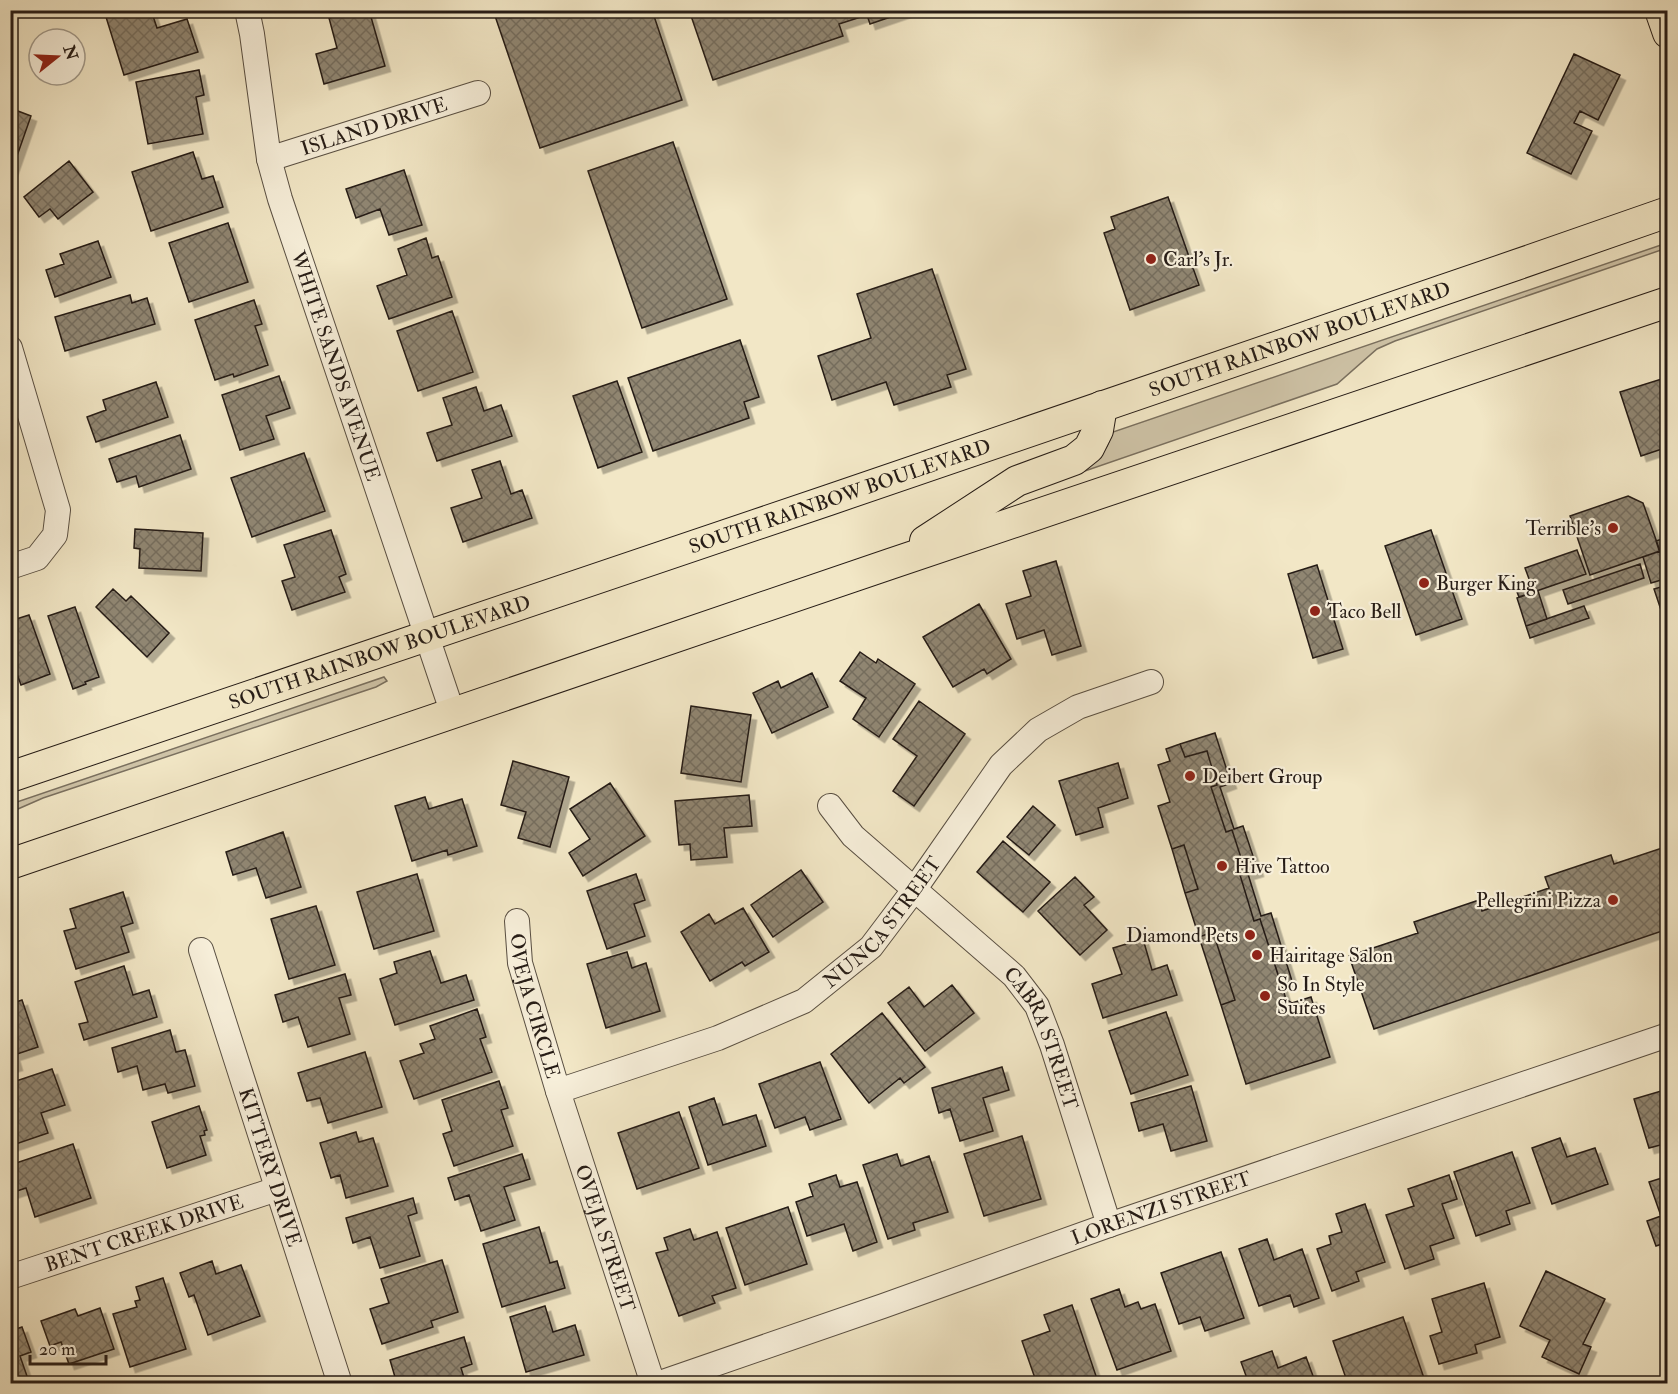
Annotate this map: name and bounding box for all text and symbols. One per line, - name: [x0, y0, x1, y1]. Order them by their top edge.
- north arrow: [27, 27, 87, 87]
- text: N: [58, 42, 82, 63]
- street label: ISLAND DRIVE: [298, 91, 450, 161]
- street label: WHITE SANDS AVENUE: [285, 247, 386, 484]
- place label: Carl's Jr.: [1163, 247, 1233, 272]
- marker: Carl's Jr.: [1144, 252, 1158, 266]
- street label: SOUTH RAINBOW BOULEVARD: [1146, 276, 1454, 402]
- street label: SOUTH RAINBOW BOULEVARD: [686, 433, 994, 559]
- place label: Terrible's: [1525, 516, 1601, 541]
- marker: Terrible's: [1606, 521, 1620, 535]
- place label: Burger King: [1436, 571, 1537, 596]
- marker: Burger King: [1417, 576, 1431, 590]
- street label: SOUTH RAINBOW BOULEVARD: [225, 589, 534, 715]
- place label: Taco Bell: [1327, 599, 1401, 624]
- marker: Taco Bell: [1308, 604, 1322, 618]
- place label: Deibert Group: [1202, 764, 1322, 790]
- marker: Deibert Group: [1183, 769, 1197, 783]
- street label: NUNCA STREET: [818, 851, 946, 993]
- place label: Hive Tattoo: [1234, 854, 1330, 879]
- marker: Hive Tattoo: [1215, 859, 1229, 873]
- place label: Pellegrini Pizza: [1476, 888, 1602, 913]
- marker: Pellegrini Pizza: [1606, 893, 1620, 907]
- place label: Diamond Pets: [1126, 923, 1238, 948]
- marker: Diamond Pets: [1243, 928, 1257, 942]
- street label: OVEJA CIRCLE: [505, 932, 566, 1081]
- place label: Hairitage Salon: [1269, 943, 1393, 968]
- marker: Hairitage Salon: [1250, 948, 1264, 962]
- street label: CABRA STREET: [999, 961, 1084, 1113]
- place label: So In Style Suites: [1277, 972, 1364, 1020]
- marker: So In Style Suites: [1258, 989, 1272, 1003]
- street label: KITTERY DRIVE: [233, 1085, 308, 1250]
- street label: OVEJA STREET: [570, 1161, 641, 1315]
- street label: LORENZI STREET: [1068, 1165, 1254, 1250]
- street label: BENT CREEK DRIVE: [41, 1189, 246, 1277]
- scale bar: [30, 1328, 106, 1366]
- text: 20 m: [39, 1338, 75, 1361]

